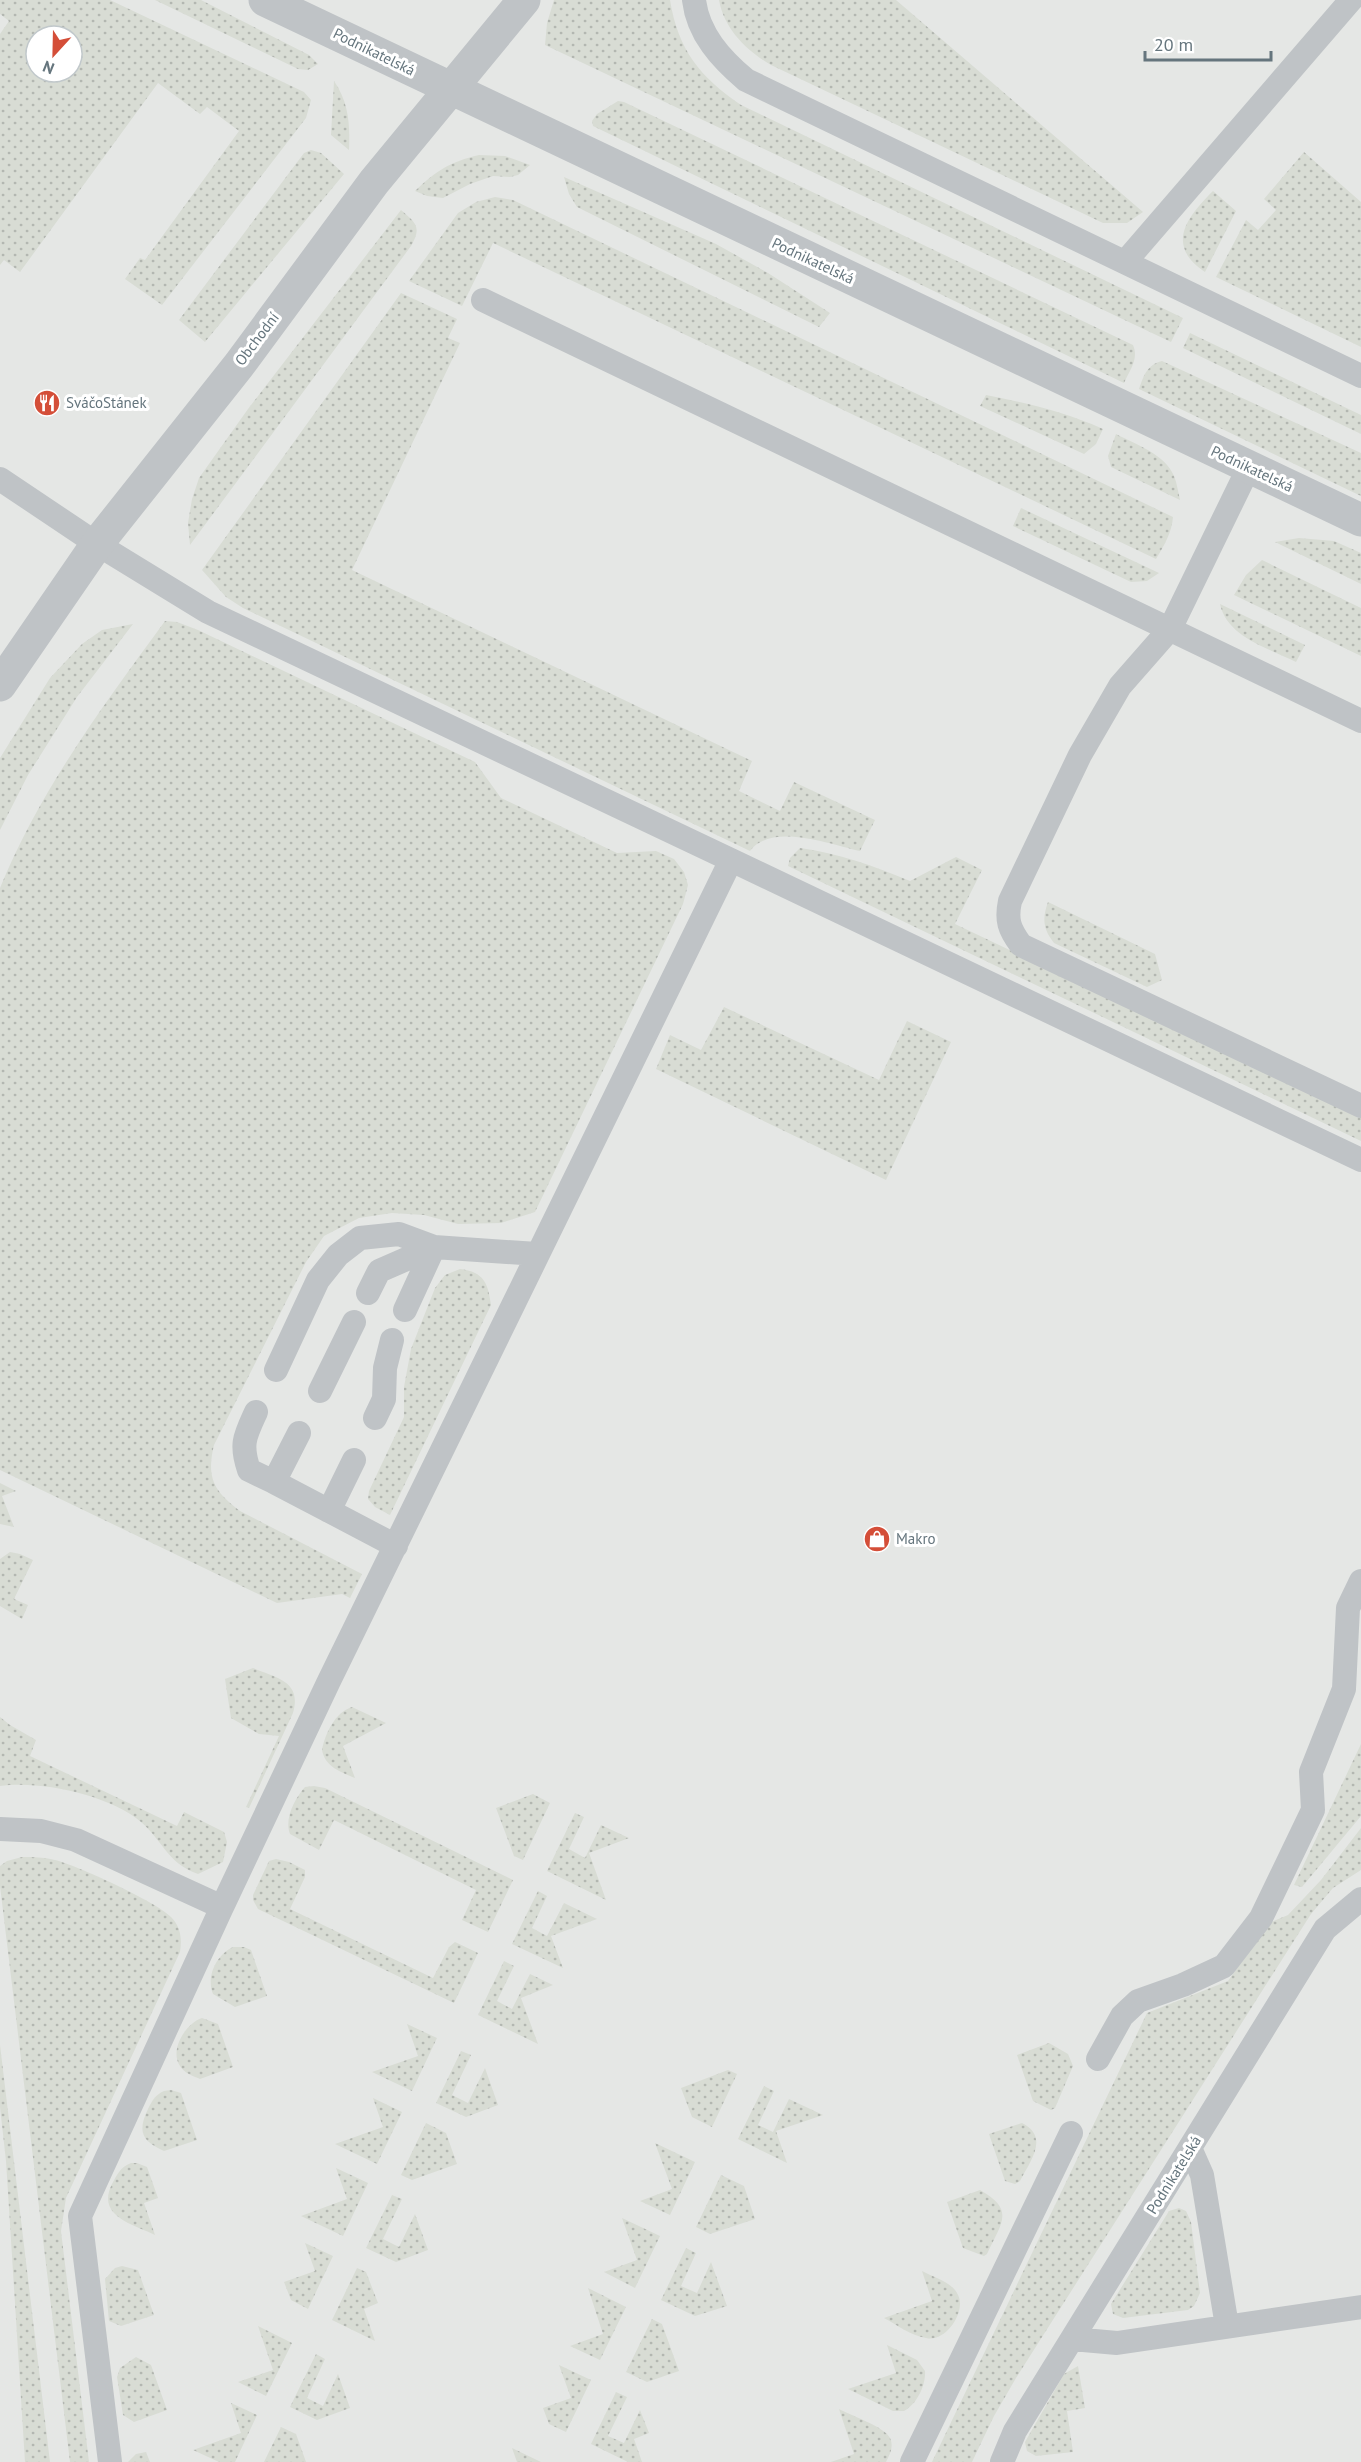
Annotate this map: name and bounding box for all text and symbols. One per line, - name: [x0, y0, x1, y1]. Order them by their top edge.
- north arrow: [24, 24, 84, 84]
- street label: Podnikatelská: [330, 24, 418, 80]
- scale bar: [1145, 24, 1271, 62]
- text: 20 m: [1154, 33, 1193, 56]
- text: N: [40, 57, 57, 79]
- street label: Podnikatelská: [769, 233, 857, 288]
- street label: Obchodní: [230, 308, 283, 369]
- restaurant icon: SváčoStánek: [32, 388, 62, 418]
- place label: SváčoStánek: [66, 393, 147, 412]
- street label: Podnikatelská: [1208, 441, 1296, 496]
- shop icon: Makro: [862, 1524, 892, 1554]
- place label: Makro: [896, 1529, 936, 1548]
- street label: Podnikatelská: [1142, 2132, 1205, 2217]

